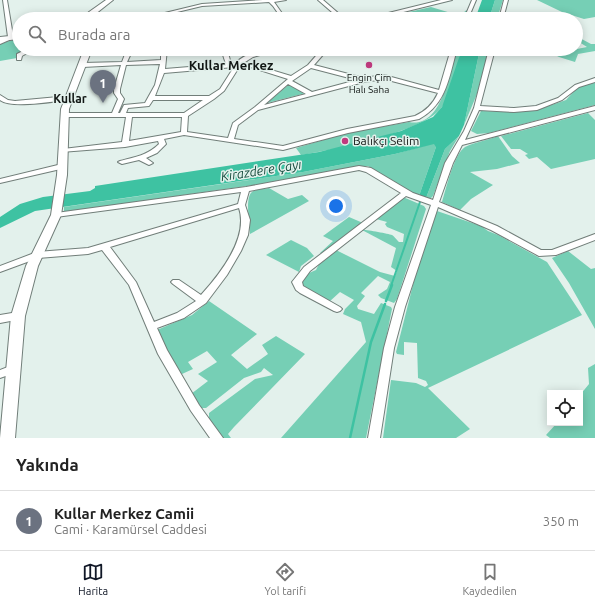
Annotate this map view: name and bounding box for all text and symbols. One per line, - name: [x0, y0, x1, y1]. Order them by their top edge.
- search box: [12, 12, 583, 56]
- icon: search: [26, 23, 48, 45]
- text: Burada ara: [58, 26, 130, 43]
- district label: Kullar Merkez: [189, 58, 273, 72]
- marker: Engin Çim Halı Saha: [364, 60, 374, 70]
- pin: 1: [90, 70, 116, 103]
- place label: Engin Çim Halı Saha: [347, 72, 391, 95]
- district label: Kullar: [53, 92, 87, 105]
- place label: Balıkçı Selim: [353, 134, 419, 147]
- marker: Balıkçı Selim: [340, 136, 350, 146]
- water label: Kirazdere Çayı: [220, 157, 302, 183]
- your location: [326, 196, 346, 216]
- map controls: [547, 390, 583, 426]
- button: locate: [547, 390, 583, 426]
- text: Yakında: [16, 455, 79, 474]
- text: Kullar Merkez Camii: [54, 505, 194, 522]
- text: 1: [25, 514, 33, 528]
- text: 350 m: [543, 514, 579, 528]
- text: Cami · Karamürsel Caddesi: [54, 522, 207, 536]
- tab: Harita: [78, 561, 108, 597]
- tab: Yol tarifi: [264, 561, 306, 597]
- tab: Kaydedilen: [462, 561, 517, 597]

